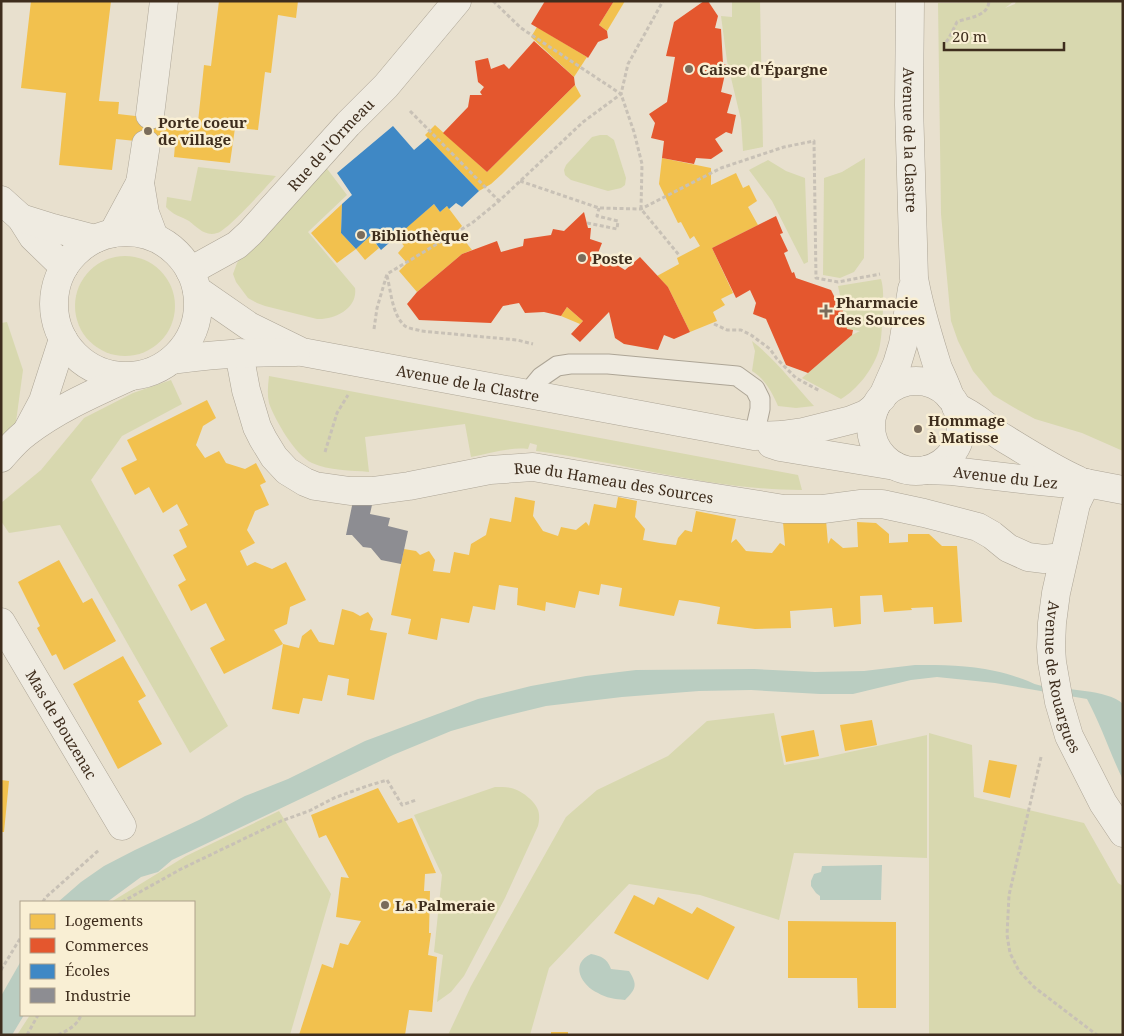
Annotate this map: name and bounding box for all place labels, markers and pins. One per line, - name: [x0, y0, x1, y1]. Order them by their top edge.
- place label: Caisse d'Épargne: [699, 59, 828, 79]
- marker: Caisse d'Épargne: [683, 63, 695, 75]
- place label: Porte coeur de village: [158, 112, 247, 149]
- marker: Porte coeur de village: [142, 125, 154, 137]
- place label: Bibliothèque: [371, 225, 469, 245]
- marker: Bibliothèque: [355, 229, 367, 241]
- place label: Poste: [592, 248, 633, 268]
- marker: Poste: [576, 252, 588, 264]
- place label: Pharmacie des Sources: [836, 292, 925, 329]
- marker: Pharmacie des Sources: [820, 305, 832, 317]
- place label: Hommage à Matisse: [928, 410, 1005, 447]
- marker: Hommage à Matisse: [912, 423, 924, 435]
- place label: La Palmeraie: [395, 895, 495, 915]
- marker: La Palmeraie: [379, 899, 391, 911]

